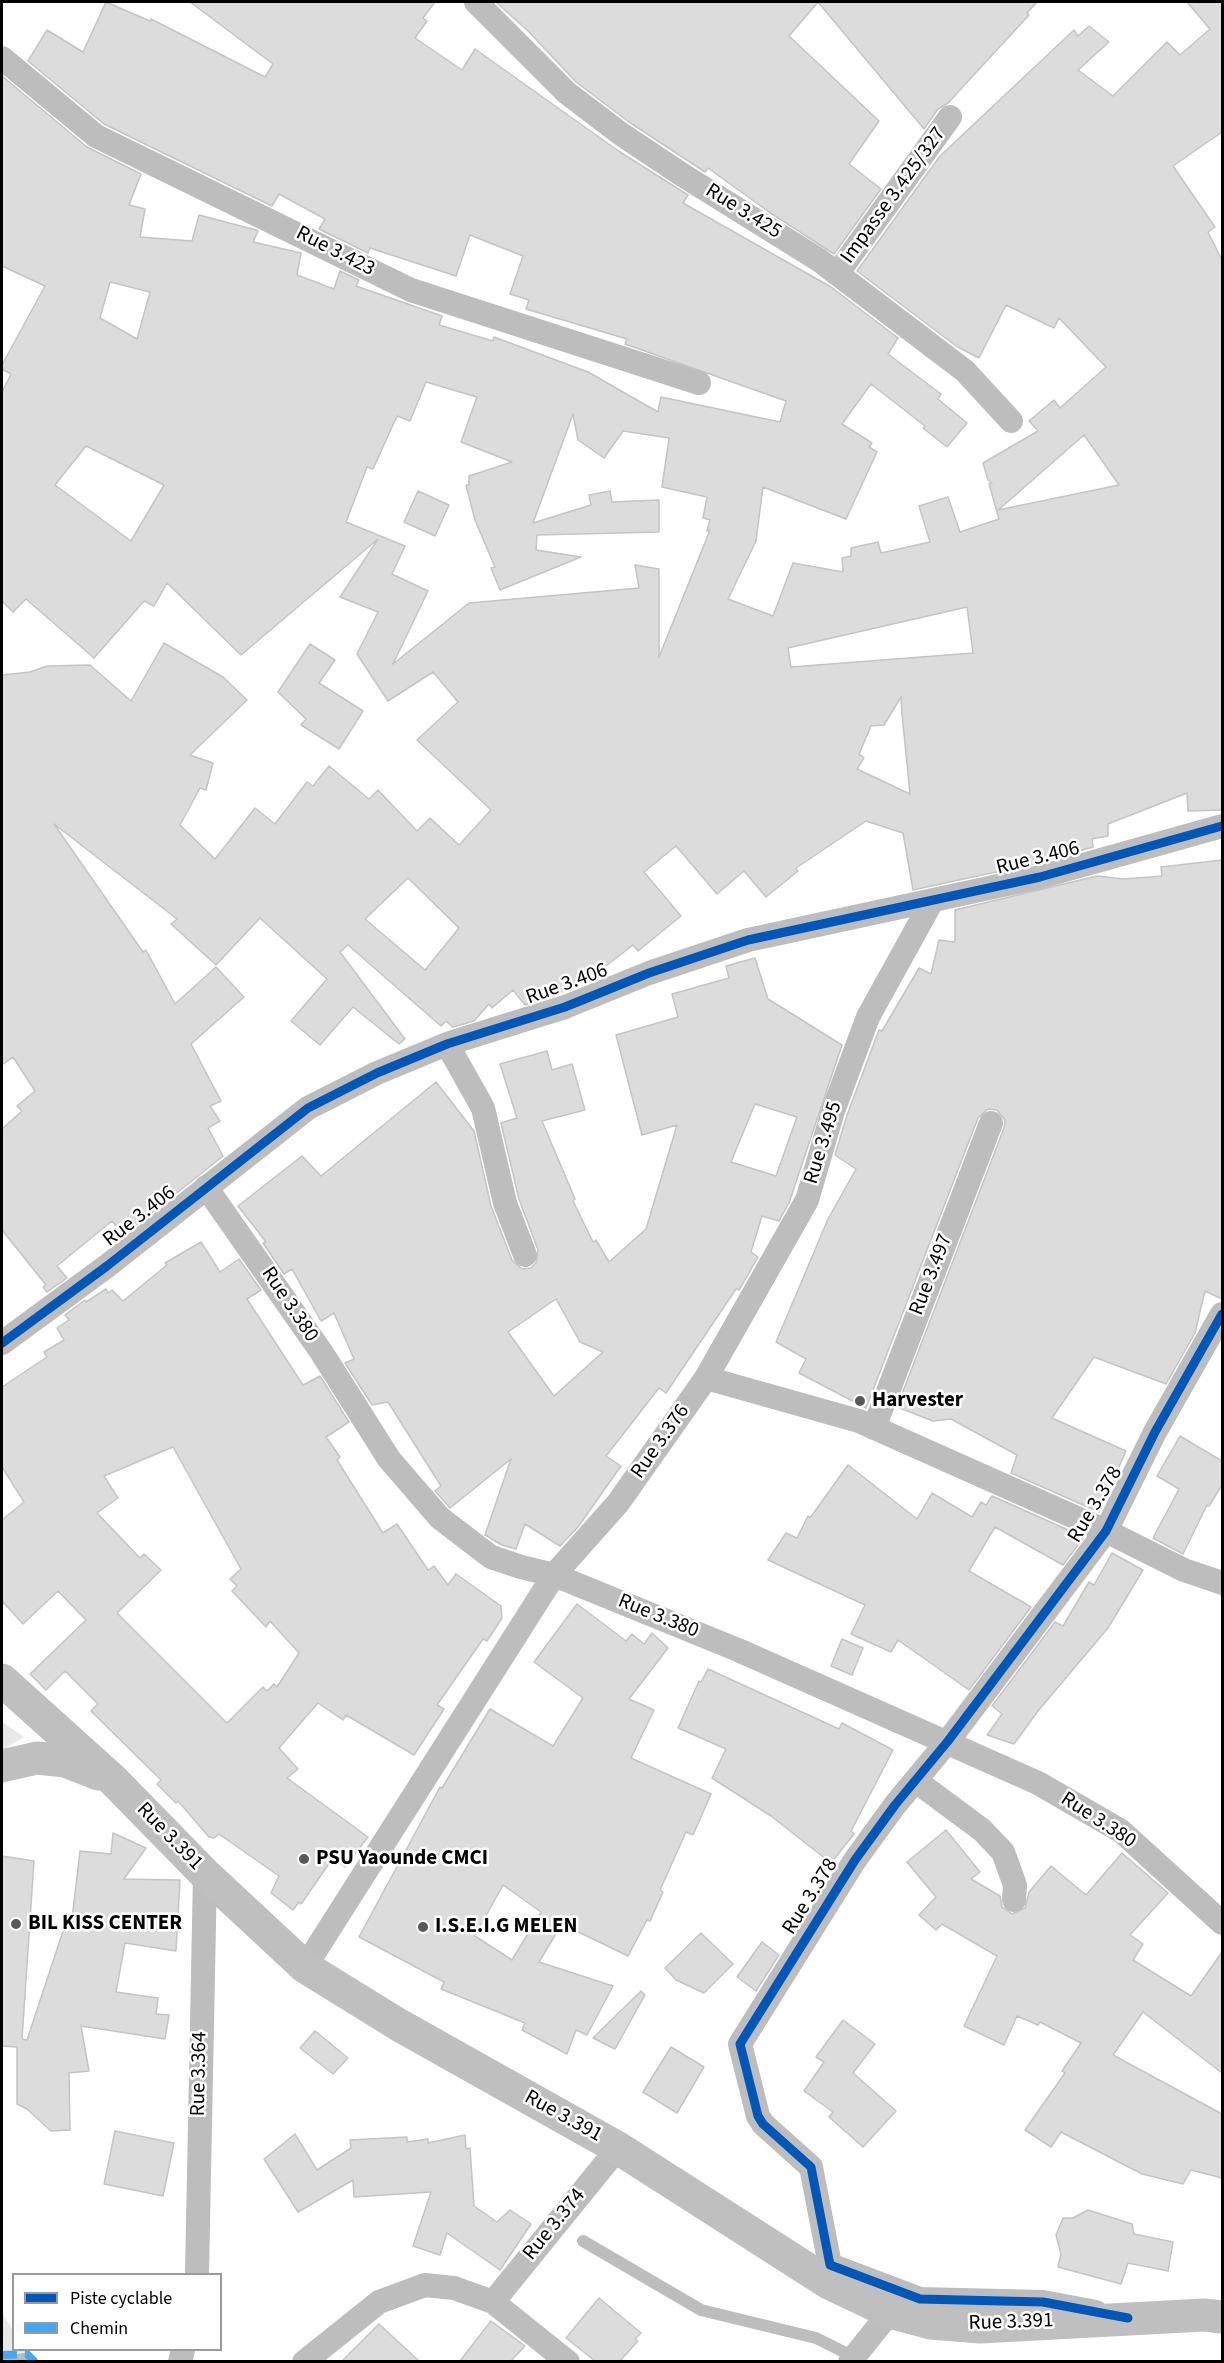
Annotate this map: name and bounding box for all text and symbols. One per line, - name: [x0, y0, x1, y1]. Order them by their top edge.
- street label: Impasse 3.425/327: [836, 123, 952, 269]
- street label: Rue 3.425: [700, 179, 786, 245]
- street label: Rue 3.423: [291, 221, 379, 283]
- street label: Rue 3.406: [994, 836, 1082, 882]
- street label: Rue 3.406: [523, 959, 611, 1011]
- street label: Rue 3.495: [800, 1099, 848, 1187]
- street label: Rue 3.406: [99, 1181, 181, 1253]
- street label: Rue 3.497: [905, 1231, 959, 1319]
- street label: Rue 3.380: [255, 1263, 323, 1347]
- place label: Harvester: [872, 1388, 963, 1414]
- marker: Harvester: [853, 1394, 867, 1408]
- street label: Rue 3.376: [626, 1400, 696, 1484]
- street label: Rue 3.378: [1063, 1462, 1129, 1548]
- street label: Rue 3.380: [614, 1589, 702, 1645]
- street label: Rue 3.380: [1056, 1787, 1140, 1855]
- street label: Rue 3.391: [130, 1798, 208, 1876]
- place label: PSU Yaounde CMCI: [316, 1846, 488, 1872]
- marker: PSU Yaounde CMCI: [297, 1852, 311, 1866]
- street label: Rue 3.378: [778, 1854, 844, 1940]
- place label: BIL KISS CENTER: [28, 1911, 182, 1937]
- place label: I.S.E.I.G MELEN: [435, 1914, 577, 1940]
- marker: BIL KISS CENTER: [9, 1917, 23, 1931]
- marker: I.S.E.I.G MELEN: [416, 1920, 430, 1934]
- street label: Rue 3.364: [187, 2031, 213, 2117]
- street label: Rue 3.391: [520, 2085, 606, 2149]
- street label: Rue 3.374: [518, 2184, 592, 2266]
- legend: [12, 2273, 222, 2351]
- text: Piste cyclable: [70, 2286, 172, 2311]
- street label: Rue 3.391: [968, 2309, 1054, 2337]
- text: Chemin: [70, 2316, 128, 2341]

